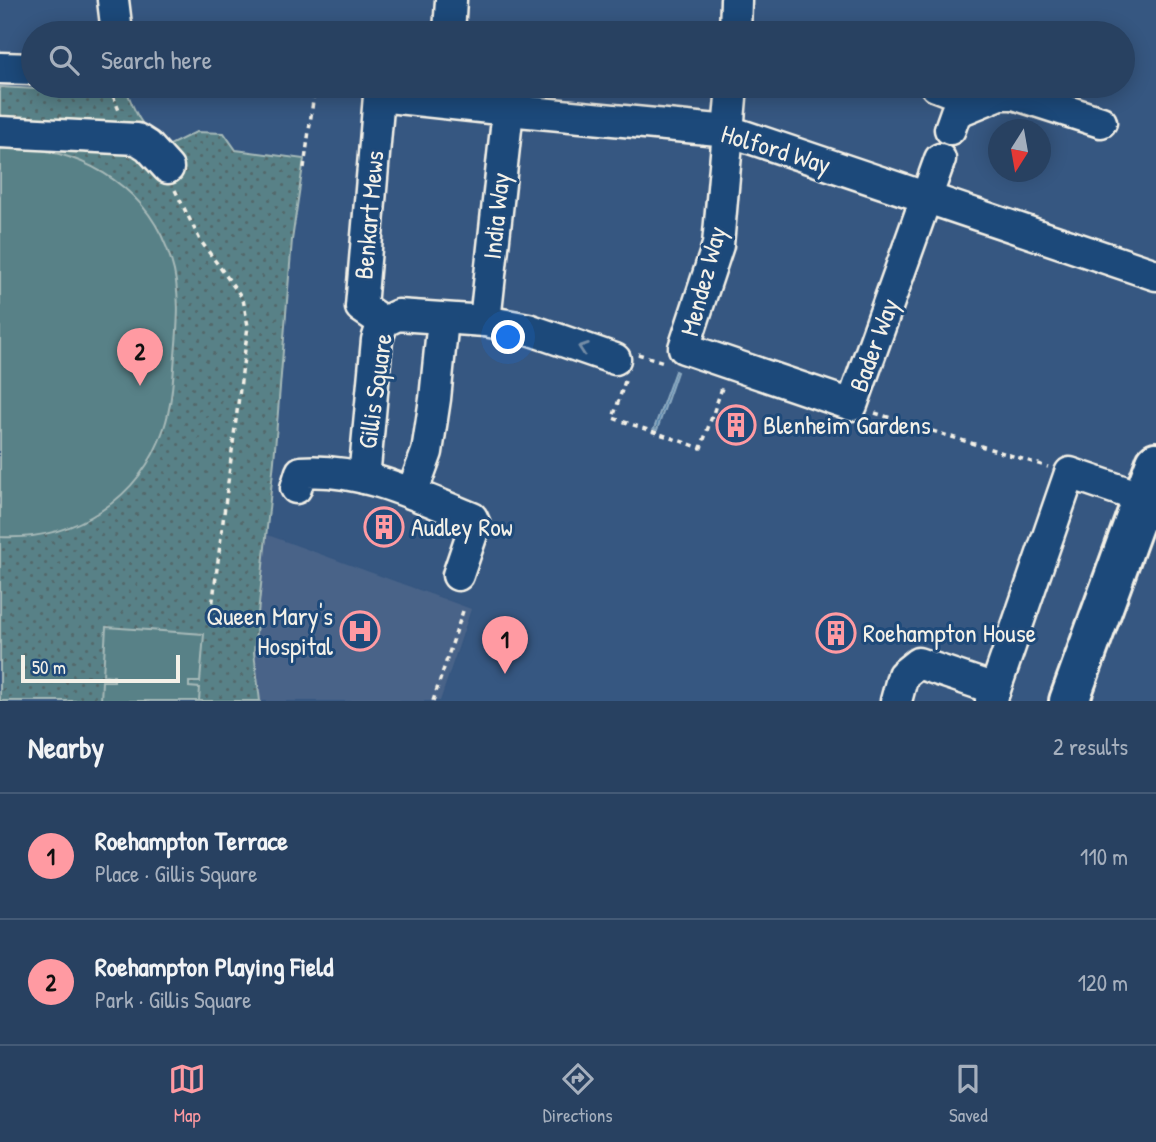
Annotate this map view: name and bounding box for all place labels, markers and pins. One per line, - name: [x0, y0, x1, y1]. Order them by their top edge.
- pin: 2: [117, 328, 163, 386]
- building icon: Blenheim Gardens: [715, 404, 757, 446]
- place label: Blenheim Gardens: [763, 407, 931, 442]
- building icon: Audley Row: [363, 506, 405, 548]
- place label: Audley Row: [411, 509, 513, 544]
- place label: Queen Mary's Hospital: [206, 598, 333, 663]
- hospital icon: Queen Mary's Hospital: [339, 610, 381, 652]
- building icon: Roehampton House: [815, 612, 857, 654]
- place label: Roehampton House: [863, 615, 1036, 650]
- pin: 1: [482, 616, 528, 674]

